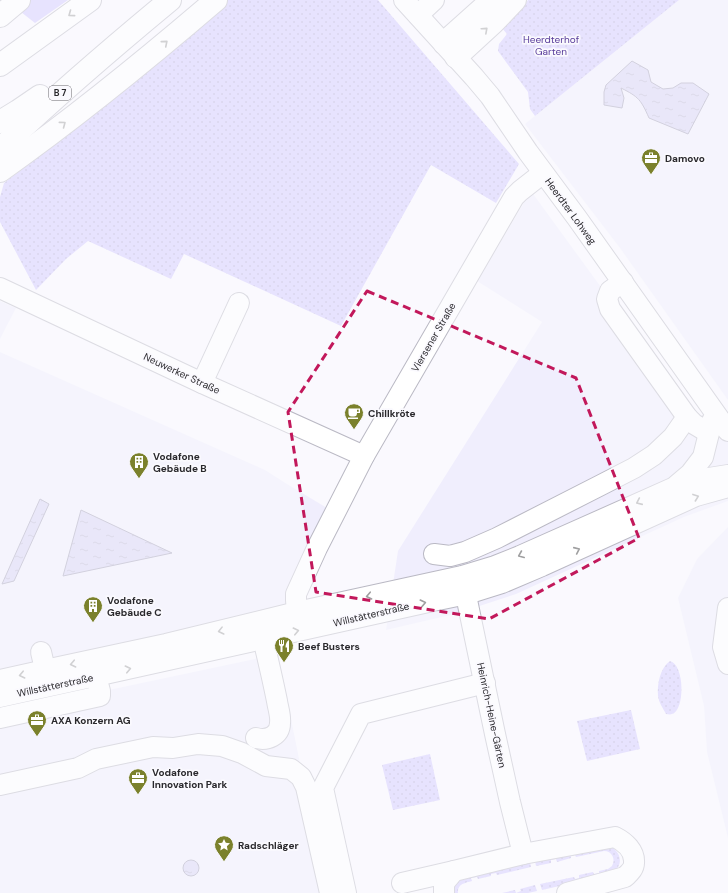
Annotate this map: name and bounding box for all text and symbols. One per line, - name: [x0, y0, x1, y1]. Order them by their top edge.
- one-way arrow: [69, 9, 76, 16]
- one-way arrow: [480, 28, 488, 35]
- park label: Heerdterhof Garten: [523, 33, 580, 58]
- one-way arrow: [160, 40, 167, 47]
- road number: B 7: [49, 86, 71, 100]
- one-way arrow: [59, 122, 66, 129]
- office icon: Damovo: [640, 147, 662, 175]
- place label: Damovo: [665, 152, 705, 165]
- street label: Heerdter Lohweg: [542, 175, 599, 247]
- street label: Viersener Straße: [408, 300, 459, 374]
- street label: Neuwerker Straße: [141, 350, 222, 397]
- cafe icon: Chillkröte: [343, 402, 365, 430]
- place label: Chillkröte: [368, 407, 416, 420]
- place label: Vodafone Gebäude B: [153, 450, 207, 475]
- building icon: Vodafone Gebäude B: [128, 451, 150, 479]
- one-way arrow: [692, 493, 699, 501]
- one-way arrow: [636, 498, 643, 506]
- one-way arrow: [573, 547, 581, 555]
- one-way arrow: [517, 551, 524, 559]
- one-way arrow: [366, 592, 372, 600]
- place label: Vodafone Gebäude C: [107, 594, 162, 619]
- building icon: Vodafone Gebäude C: [82, 595, 104, 623]
- street label: Willstätterstraße: [332, 599, 411, 630]
- one-way arrow: [419, 599, 426, 608]
- one-way arrow: [218, 626, 225, 635]
- one-way arrow: [293, 628, 299, 636]
- restaurant icon: Beef Busters: [273, 635, 295, 663]
- place label: Beef Busters: [298, 640, 360, 653]
- one-way arrow: [70, 659, 76, 667]
- street label: Heinrich-Heine-Gärten: [474, 661, 509, 769]
- one-way arrow: [125, 666, 131, 674]
- one-way arrow: [19, 670, 26, 678]
- street label: Willstätterstraße: [16, 671, 95, 700]
- office icon: AXA Konzern AG: [26, 709, 48, 737]
- place label: AXA Konzern AG: [51, 714, 131, 727]
- place label: Vodafone Innovation Park: [152, 766, 228, 791]
- office icon: Vodafone Innovation Park: [127, 767, 149, 795]
- place icon: Radschläger: [213, 834, 235, 862]
- place label: Radschläger: [238, 839, 299, 852]

